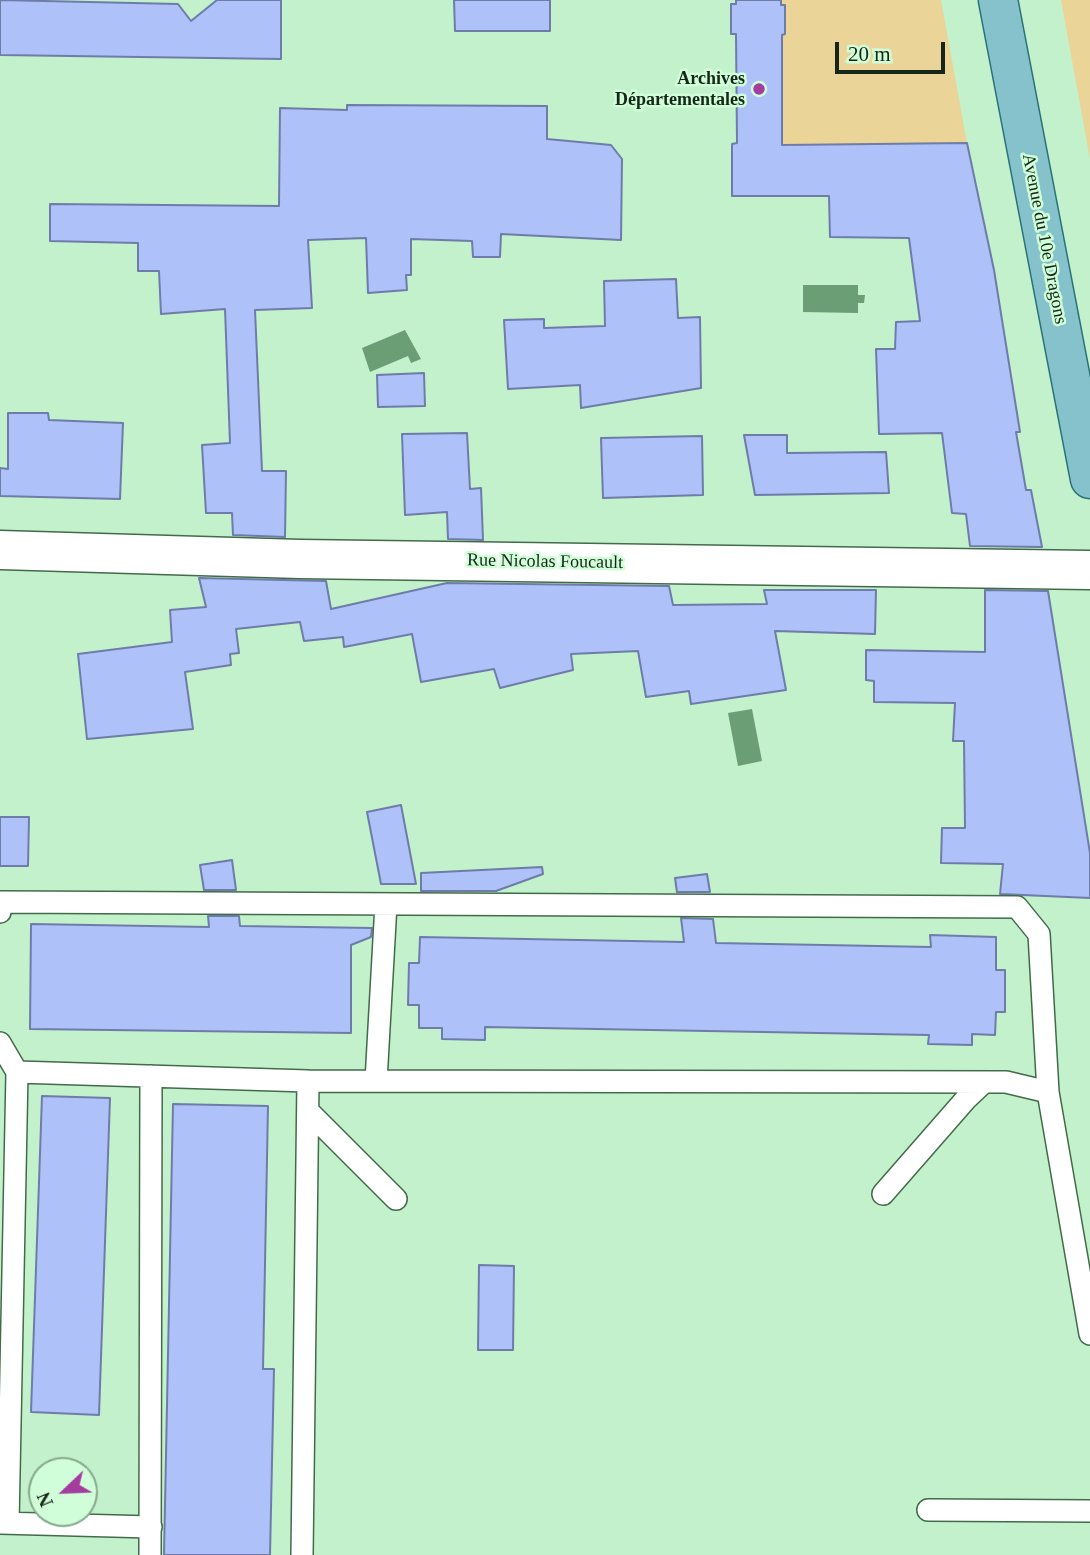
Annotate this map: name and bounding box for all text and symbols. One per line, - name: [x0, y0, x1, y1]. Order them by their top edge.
- scale bar: [838, 28, 948, 72]
- text: 20 m: [848, 42, 891, 66]
- place label: Archives Départementales: [615, 68, 745, 110]
- marker: Archives Départementales: [751, 81, 767, 97]
- street label: Avenue du 10e Dragons: [1017, 152, 1071, 326]
- street label: Rue Nicolas Foucault: [467, 550, 623, 574]
- north arrow: [28, 1457, 98, 1527]
- text: N: [33, 1489, 57, 1510]

